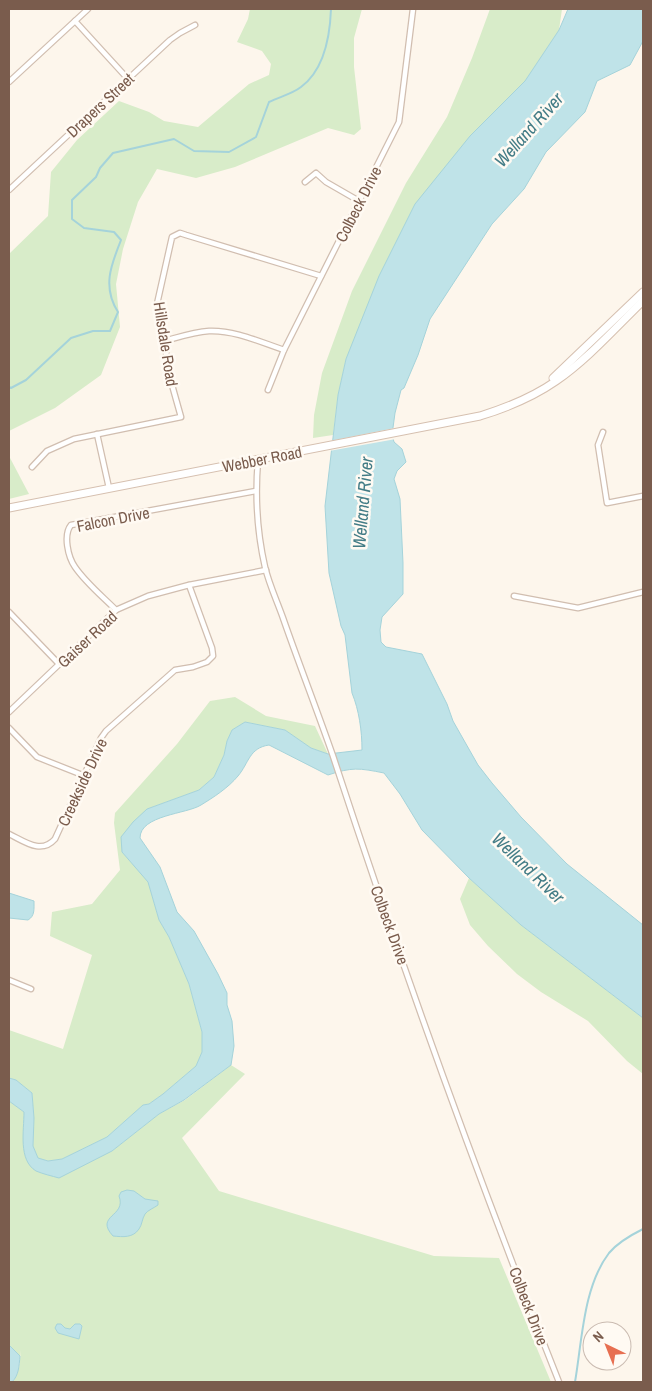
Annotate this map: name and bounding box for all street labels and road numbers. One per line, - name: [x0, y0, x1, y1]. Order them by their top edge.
- street label: Drapers Street: [61, 68, 139, 142]
- street label: Colbeck Drive: [329, 162, 387, 246]
- street label: Hillsdale Road: [148, 300, 184, 388]
- street label: Webber Road: [220, 440, 304, 478]
- street label: Falcon Drive: [75, 501, 151, 537]
- street label: Gaiser Road: [52, 606, 122, 672]
- street label: Creekside Drive: [52, 734, 112, 830]
- street label: Colbeck Drive: [366, 883, 414, 967]
- street label: Colbeck Drive: [504, 1264, 554, 1348]

